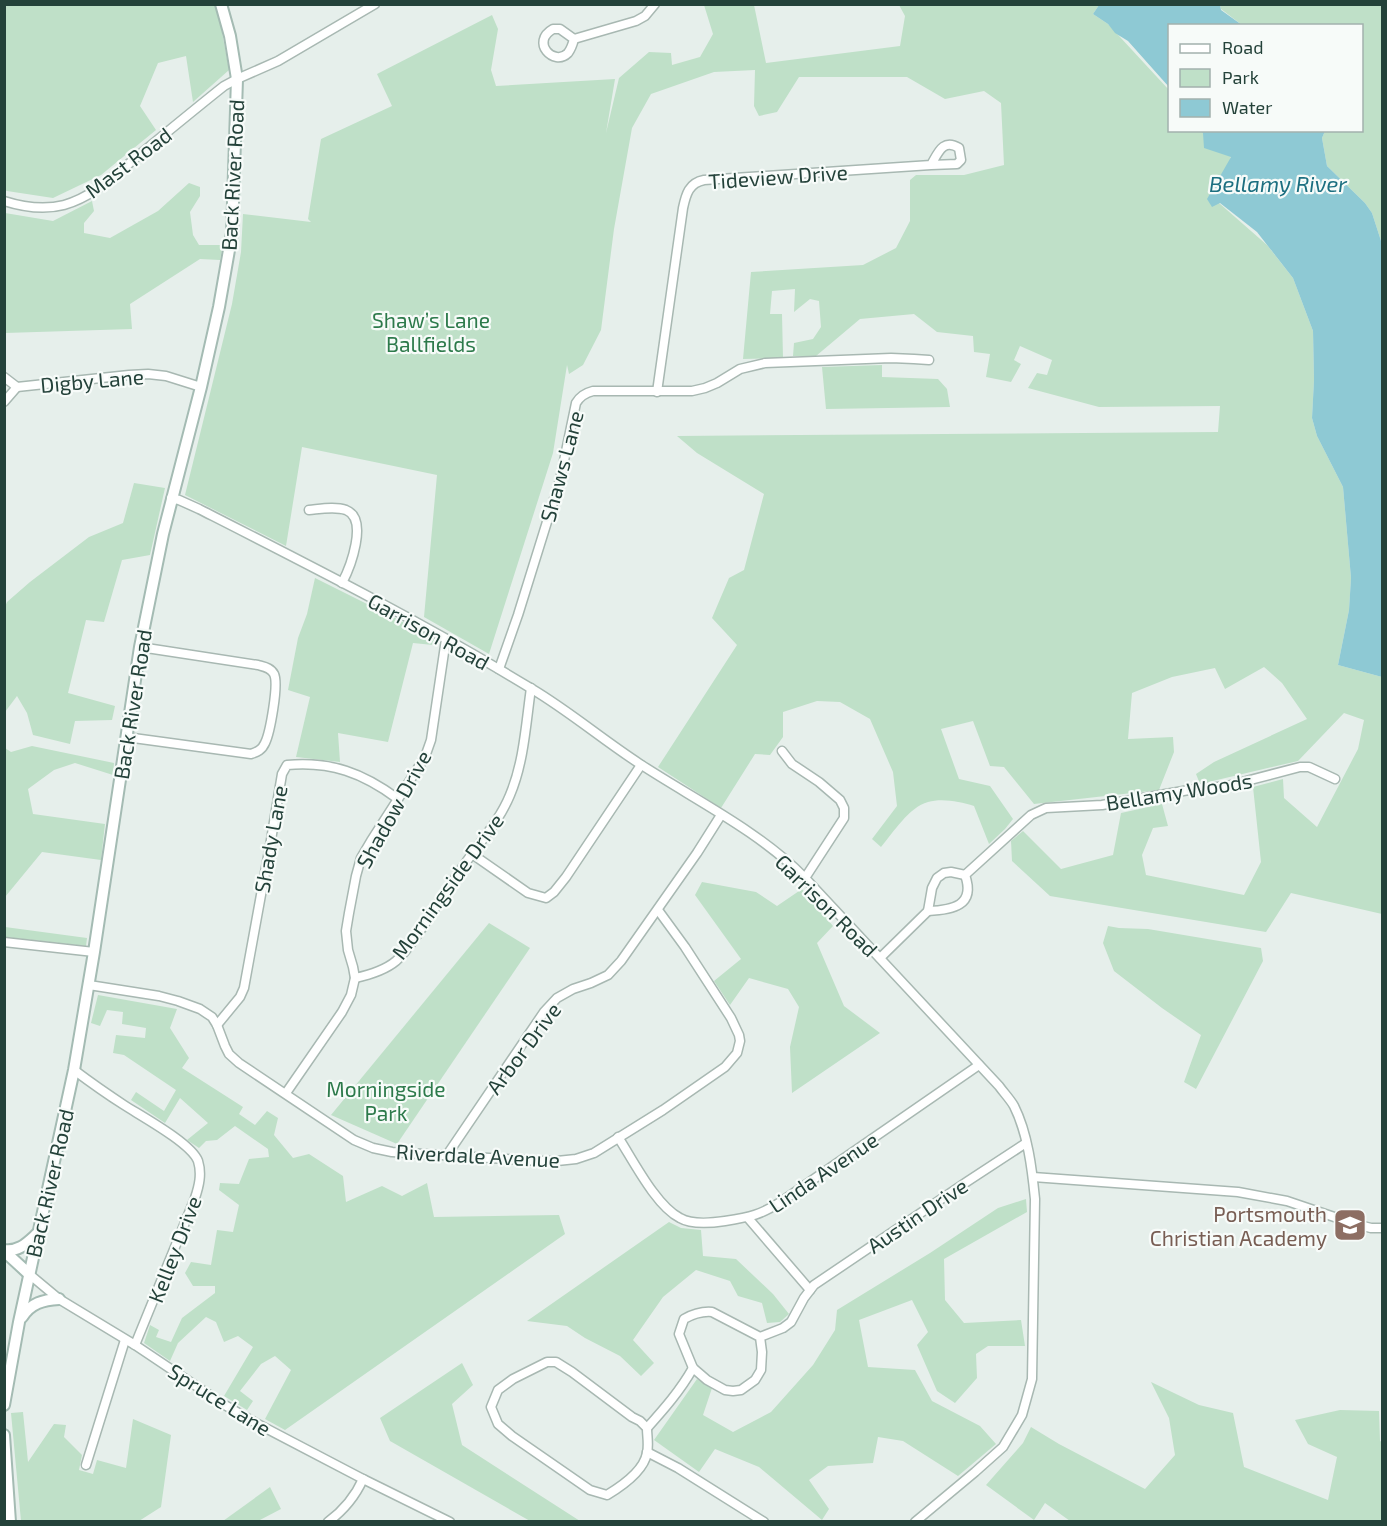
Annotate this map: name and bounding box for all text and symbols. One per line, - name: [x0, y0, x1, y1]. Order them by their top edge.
- legend: [1168, 24, 1363, 132]
- text: Road: [1222, 36, 1263, 58]
- text: Park: [1222, 66, 1259, 88]
- text: Water: [1222, 96, 1272, 118]
- street label: Back River Road: [216, 99, 248, 251]
- street label: Mast Road: [80, 121, 176, 203]
- street label: Tideview Drive: [707, 159, 849, 193]
- water label: Bellamy River: [1209, 170, 1348, 197]
- park label: Shaw’s Lane Ballfields: [372, 307, 490, 356]
- street label: Digby Lane: [39, 363, 145, 397]
- street label: Shaws Lane: [534, 408, 588, 524]
- street label: Garrison Road: [364, 587, 494, 675]
- street label: Back River Road: [108, 627, 156, 781]
- street label: Shadow Drive: [350, 746, 436, 872]
- street label: Bellamy Woods: [1104, 767, 1254, 815]
- street label: Shady Lane: [248, 783, 292, 895]
- street label: Morningside Drive: [386, 808, 508, 964]
- street label: Garrison Road: [771, 849, 883, 961]
- street label: Arbor Drive: [481, 997, 565, 1099]
- park label: Morningside Park: [326, 1076, 446, 1125]
- street label: Back River Road: [20, 1106, 78, 1260]
- street label: Linda Avenue: [764, 1126, 882, 1218]
- street label: Riverdale Avenue: [395, 1138, 561, 1172]
- street label: Austin Drive: [862, 1172, 972, 1258]
- street label: Kelley Drive: [142, 1192, 206, 1306]
- place label: Portsmouth Christian Academy: [1150, 1201, 1327, 1250]
- school or university icon: Portsmouth Christian Academy: [1332, 1207, 1368, 1243]
- street label: Spruce Lane: [164, 1358, 276, 1440]

